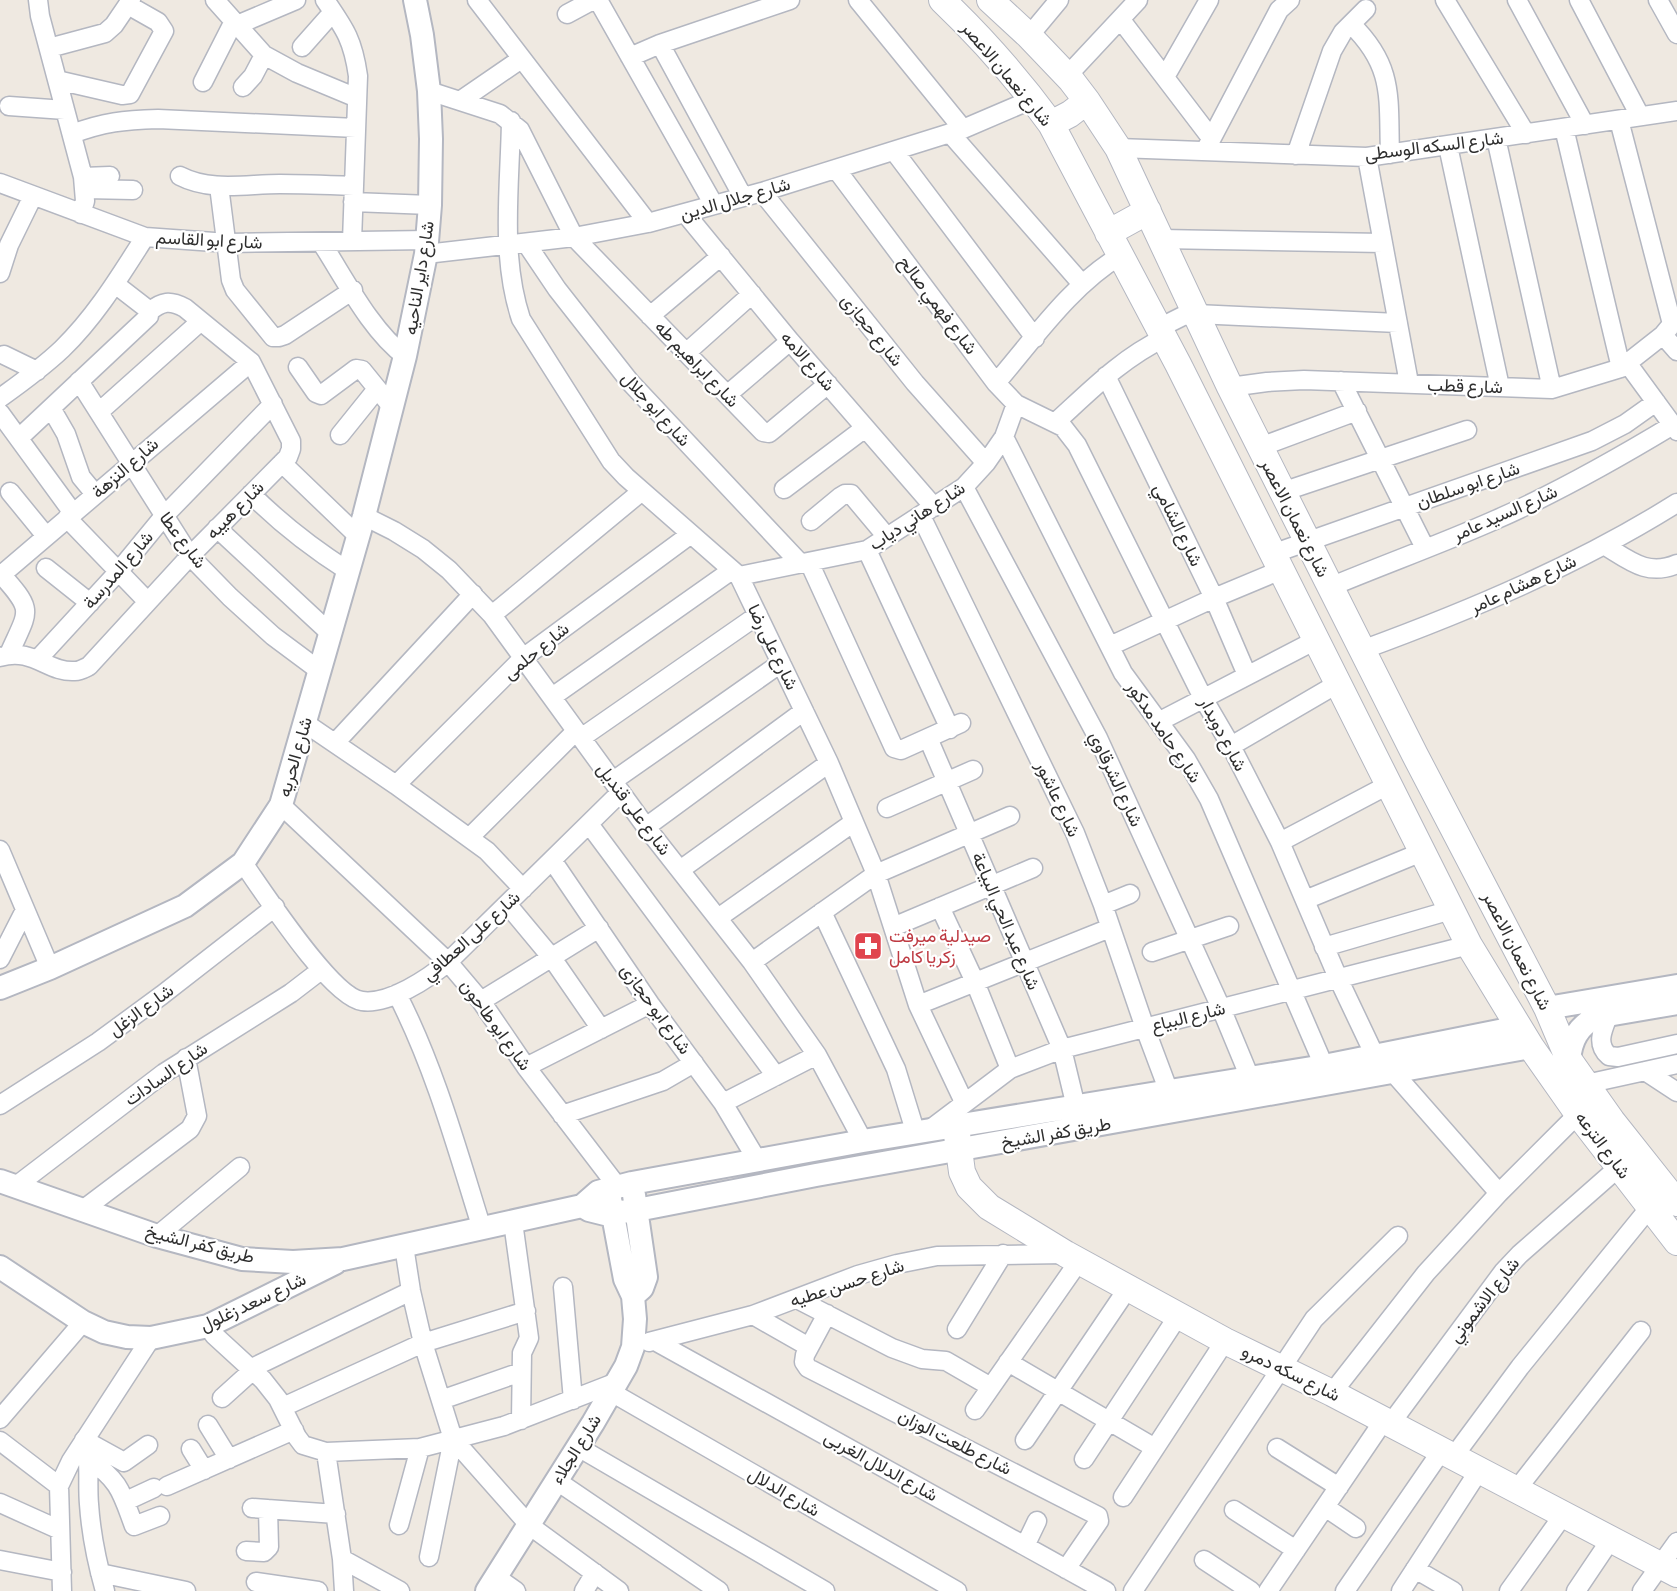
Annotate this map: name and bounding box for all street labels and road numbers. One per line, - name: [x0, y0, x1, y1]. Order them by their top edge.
- street label: شارع نعمان الاعصر: [955, 16, 1057, 132]
- street label: شارع السكه الوسطى: [1363, 127, 1505, 166]
- street label: شارع جلال الدين: [677, 173, 793, 226]
- street label: شارع داير الناحيه: [399, 219, 440, 337]
- street label: شارع ابو القاسم: [155, 226, 263, 255]
- street label: شارع فهمي صالح: [891, 251, 982, 361]
- street label: شارع حجازى: [835, 289, 908, 371]
- street label: شارع ابراهيم طه: [649, 316, 744, 413]
- street label: شارع الامه: [775, 327, 840, 396]
- street label: شارع ابو جلال: [616, 367, 695, 452]
- street label: شارع قطب: [1427, 374, 1503, 399]
- street label: شارع النزهة: [87, 433, 164, 504]
- street label: شارع نعمان الاعصر: [1254, 454, 1334, 581]
- street label: شارع ابو سلطان: [1414, 457, 1523, 514]
- street label: شارع هيبه: [201, 476, 269, 544]
- street label: شارع هاني دياب: [865, 477, 971, 558]
- street label: شارع الشامي: [1145, 480, 1208, 572]
- street label: شارع السيد عامر: [1448, 480, 1561, 547]
- street label: شارع عطا: [154, 507, 211, 573]
- street label: شارع المدرسة: [78, 526, 159, 614]
- street label: شارع هشام عامر: [1465, 550, 1580, 620]
- street label: شارع على رضا: [742, 601, 803, 694]
- street label: شارع حلمى: [498, 618, 574, 685]
- street label: شارع حامد مدكور: [1120, 676, 1206, 788]
- street label: شارع دويدار: [1193, 692, 1252, 775]
- street label: شارع الحريه: [273, 714, 318, 800]
- street label: شارع الشرقاوي: [1081, 728, 1148, 832]
- street label: شارع عاشور: [1030, 757, 1085, 841]
- street label: شارع على قنديل: [591, 758, 676, 860]
- street label: شارع عبد الحي البياعة: [963, 849, 1045, 995]
- street label: شارع على العطافي: [417, 886, 527, 989]
- street label: شارع نعمان الاعصر: [1476, 887, 1556, 1014]
- street label: شارع ابو حجازى: [615, 959, 696, 1059]
- street label: شارع ابو طاحون: [455, 975, 536, 1075]
- street label: شارع الزغل: [104, 979, 178, 1042]
- street label: شارع البياع: [1149, 997, 1228, 1038]
- street label: شارع السادات: [120, 1037, 212, 1111]
- street label: شارع الترعه: [1570, 1107, 1635, 1184]
- street label: طريق كفر الشيخ: [999, 1112, 1113, 1154]
- street label: طريق كفر الشيخ: [143, 1220, 257, 1269]
- street label: شارع الاشموني: [1444, 1253, 1527, 1350]
- street label: شارع حسن عطيه: [787, 1254, 907, 1313]
- street label: شارع سعد زغلول: [196, 1268, 310, 1337]
- street label: شارع سكه دمرو: [1238, 1340, 1344, 1407]
- street label: شارع طلعت الوزان: [894, 1404, 1015, 1481]
- street label: شارع الجلاء: [546, 1410, 607, 1489]
- street label: شارع الدلال الغربى: [820, 1426, 942, 1507]
- street label: شارع الدلال: [744, 1463, 824, 1522]

